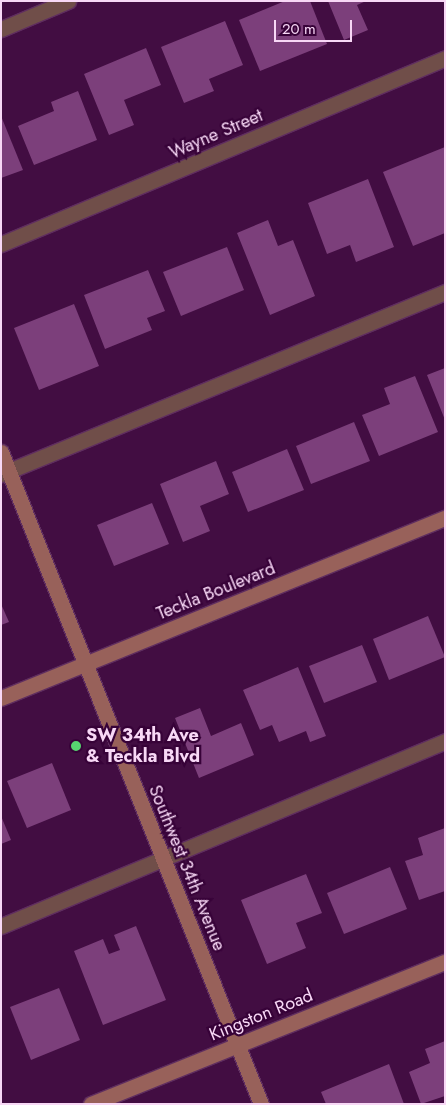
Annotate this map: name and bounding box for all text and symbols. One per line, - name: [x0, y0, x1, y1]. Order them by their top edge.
- scale bar: [276, 10, 354, 42]
- text: 20 m: [282, 18, 316, 40]
- street label: Wayne Street: [166, 105, 266, 163]
- street label: Teckla Boulevard: [154, 557, 278, 625]
- place label: SW 34th Ave & Teckla Blvd: [86, 725, 200, 768]
- marker: SW 34th Ave & Teckla Blvd: [70, 740, 82, 752]
- street label: Southwest 34th Avenue: [144, 782, 230, 954]
- street label: Kingston Road: [206, 984, 316, 1046]

